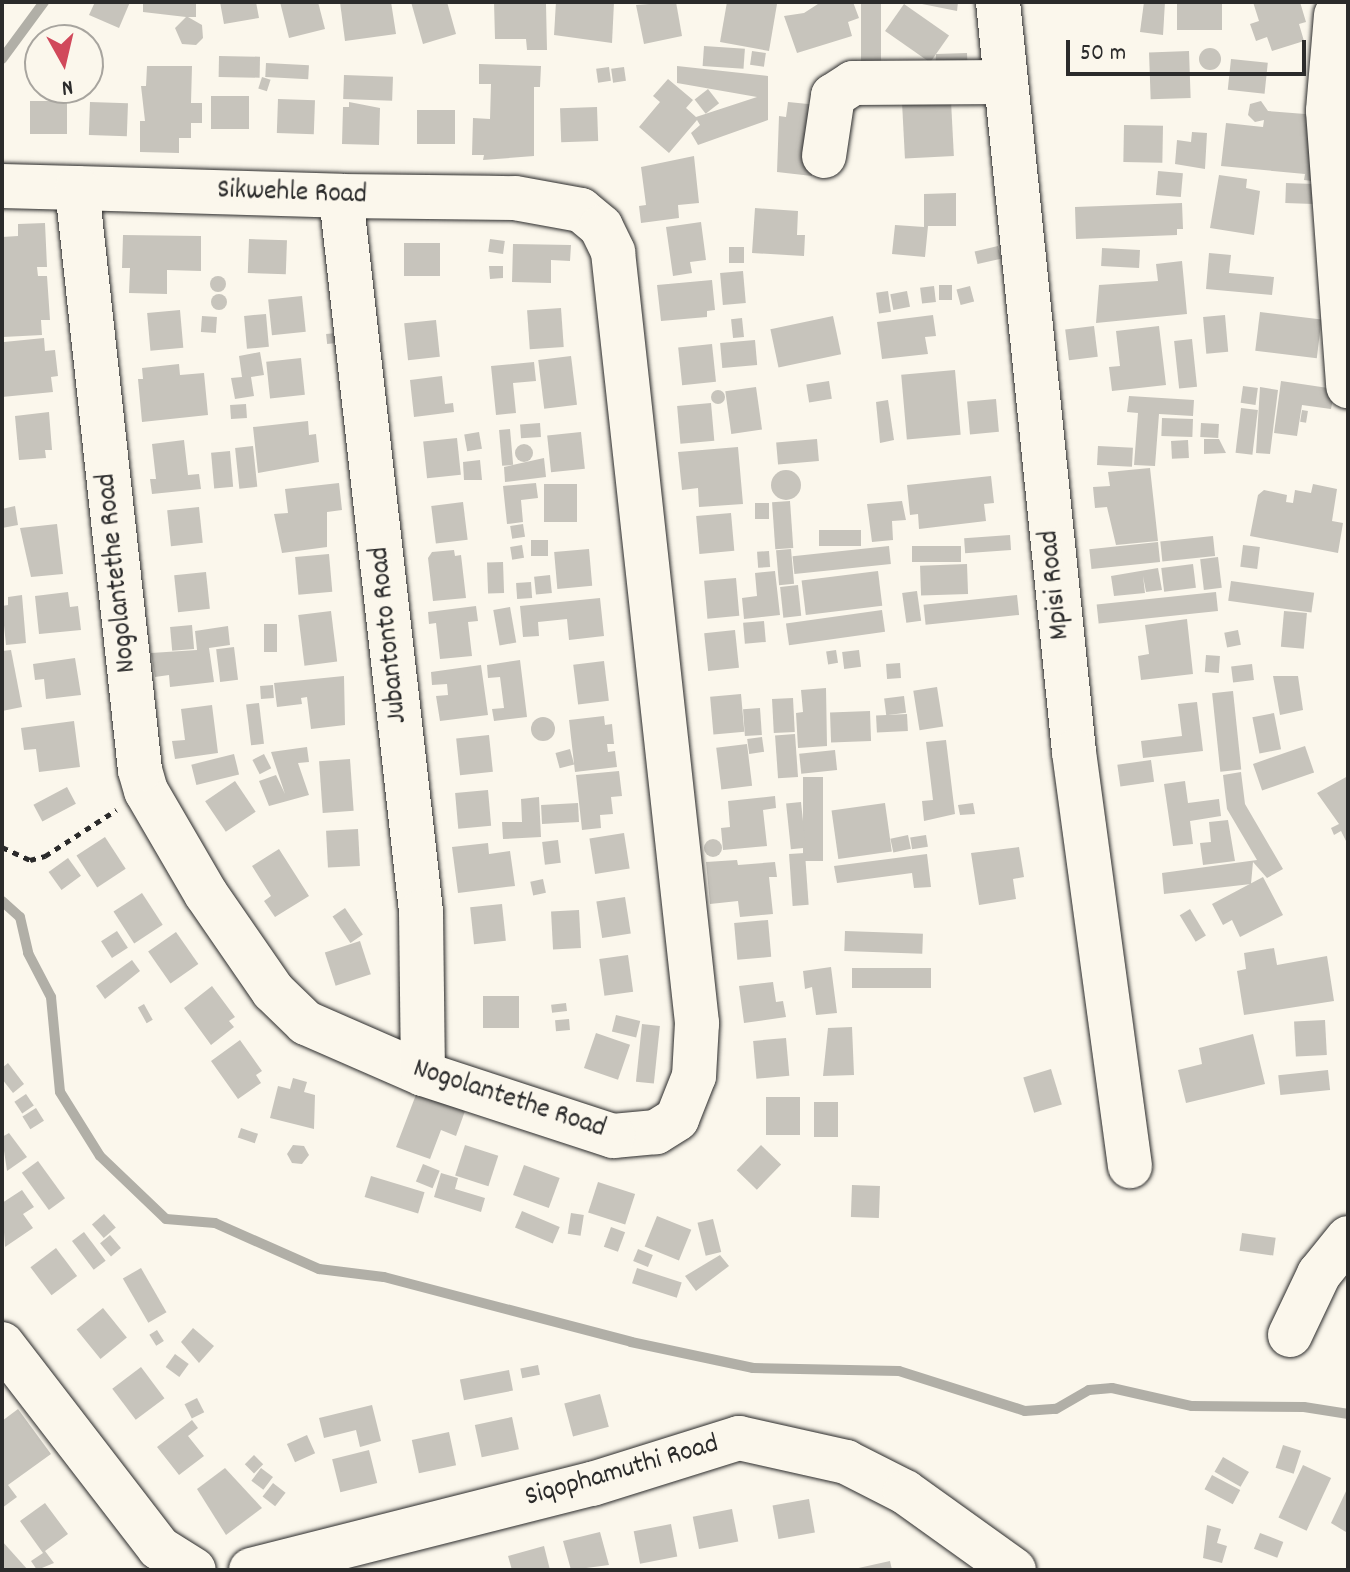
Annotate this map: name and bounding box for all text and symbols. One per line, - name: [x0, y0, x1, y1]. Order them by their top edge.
- north arrow: [24, 24, 104, 104]
- scale bar: [1070, 24, 1310, 74]
- text: 50 m: [1080, 37, 1126, 71]
- text: N: [60, 70, 75, 102]
- street label: Sikwehle Road: [217, 175, 367, 213]
- street label: Nogolantethe Road: [91, 471, 145, 675]
- street label: Mpisi Road: [1034, 528, 1078, 642]
- street label: Jubantonto Road: [364, 545, 416, 725]
- street label: Nogolantethe Road: [408, 1053, 610, 1147]
- street label: Siqophamuthi Road: [521, 1428, 723, 1516]

